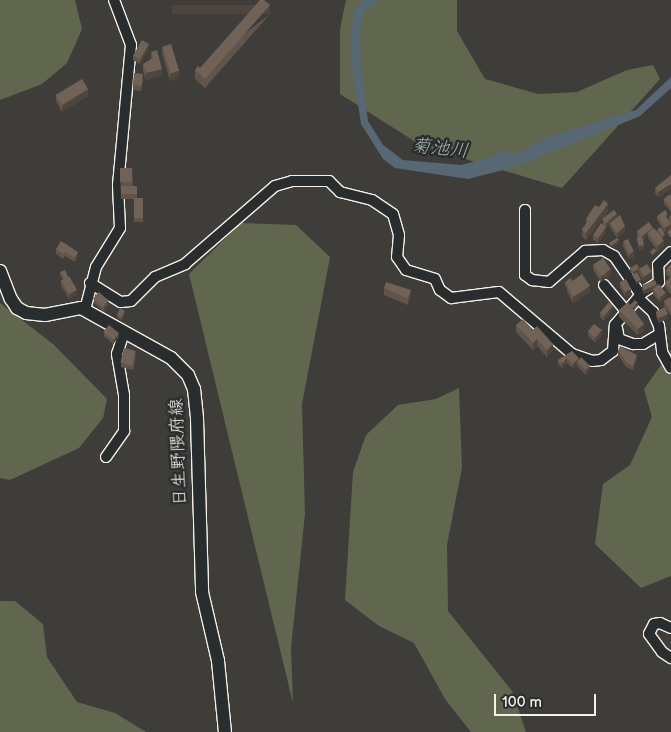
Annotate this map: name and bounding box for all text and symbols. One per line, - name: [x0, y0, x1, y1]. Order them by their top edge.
- water label: 菊池川: [410, 135, 470, 163]
- street label: 日生野隈府線: [166, 398, 192, 506]
- scale bar: [496, 684, 598, 716]
- text: 100 m: [502, 693, 542, 712]

